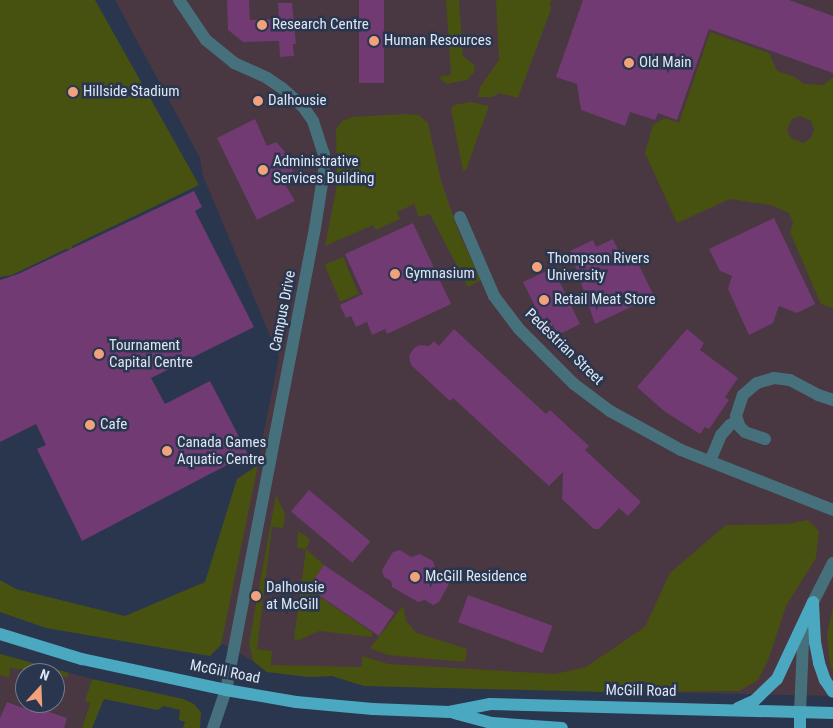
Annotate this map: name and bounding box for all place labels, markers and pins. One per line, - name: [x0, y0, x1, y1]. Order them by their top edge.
- place label: Research Centre: [272, 16, 369, 34]
- marker: Research Centre: [256, 19, 268, 31]
- place label: Human Resources: [384, 32, 492, 50]
- marker: Human Resources: [368, 35, 380, 47]
- place label: Old Main: [639, 54, 692, 72]
- marker: Old Main: [623, 57, 635, 69]
- place label: Hillside Stadium: [83, 83, 180, 101]
- marker: Hillside Stadium: [67, 86, 79, 98]
- place label: Dalhousie: [268, 92, 327, 110]
- marker: Dalhousie: [252, 95, 264, 107]
- place label: Administrative Services Building: [273, 152, 374, 187]
- marker: Administrative Services Building: [257, 164, 269, 176]
- place label: Thompson Rivers University: [547, 249, 650, 284]
- marker: Thompson Rivers University: [531, 261, 543, 273]
- place label: Gymnasium: [405, 265, 475, 283]
- marker: Gymnasium: [389, 268, 401, 280]
- place label: Retail Meat Store: [554, 291, 655, 309]
- marker: Retail Meat Store: [538, 294, 550, 306]
- place label: Tournament Capital Centre: [109, 336, 193, 371]
- marker: Tournament Capital Centre: [93, 348, 105, 360]
- place label: Cafe: [100, 416, 127, 434]
- marker: Cafe: [84, 419, 96, 431]
- place label: Canada Games Aquatic Centre: [177, 433, 266, 468]
- marker: Canada Games Aquatic Centre: [161, 445, 173, 457]
- place label: McGill Residence: [425, 568, 527, 586]
- marker: McGill Residence: [409, 571, 421, 583]
- place label: Dalhousie at McGill: [266, 578, 325, 613]
- marker: Dalhousie at McGill: [250, 590, 262, 602]

